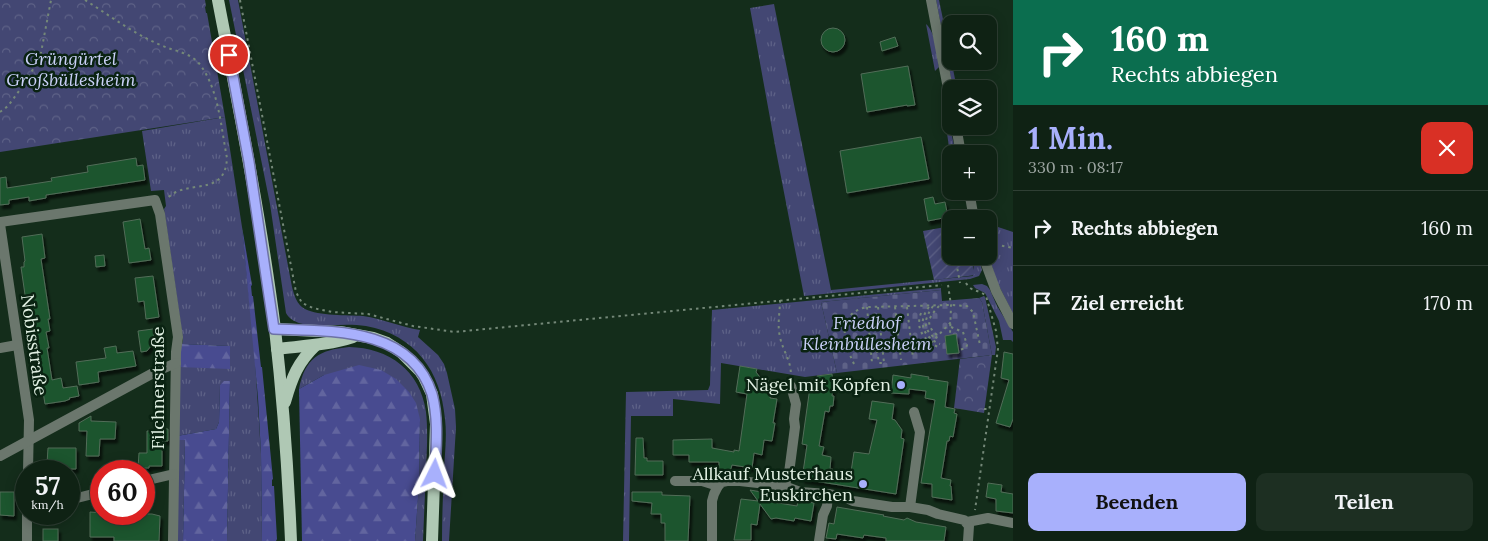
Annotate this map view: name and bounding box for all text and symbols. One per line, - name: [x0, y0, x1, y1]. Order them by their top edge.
- map controls: [942, 15, 997, 265]
- button: search: [942, 15, 997, 70]
- text: 160 m: [1111, 16, 1209, 61]
- icon: right: [1028, 20, 1093, 85]
- pin: [208, 34, 250, 76]
- icon: arrive: [215, 41, 243, 69]
- park label: Grüngürtel Großbüllesheim: [6, 47, 136, 91]
- text: Rechts abbiegen: [1111, 60, 1278, 88]
- button: layers: [942, 80, 997, 135]
- text: 1 Min.: [1028, 119, 1113, 157]
- button: close: [1421, 122, 1473, 174]
- button: +: [942, 145, 997, 200]
- text: 330 m · 08:17: [1028, 157, 1123, 177]
- button: −: [942, 210, 997, 265]
- icon: right: [1028, 214, 1056, 242]
- text: Rechts abbiegen: [1071, 216, 1218, 240]
- text: 160 m: [1421, 216, 1473, 240]
- icon: arrive: [1028, 289, 1056, 317]
- text: Ziel erreicht: [1071, 291, 1184, 315]
- text: 170 m: [1424, 291, 1473, 315]
- street label: Nobisstraße: [16, 293, 53, 397]
- park label: Friedhof Kleinbüllesheim: [802, 311, 932, 355]
- street label: Filchnerstraße: [146, 326, 169, 449]
- place label: Nägel mit Köpfen: [746, 373, 891, 396]
- marker: Nägel mit Köpfen: [895, 379, 907, 391]
- position arrow: [408, 447, 460, 499]
- speed limit sign: 60: [90, 460, 155, 525]
- place label: Allkauf Musterhaus Euskirchen: [691, 462, 853, 506]
- text: 57: [35, 470, 60, 502]
- button: Beenden: [1028, 473, 1246, 531]
- button: Teilen: [1256, 473, 1473, 531]
- marker: Allkauf Musterhaus Euskirchen: [857, 478, 869, 490]
- text: km/h: [31, 497, 64, 512]

